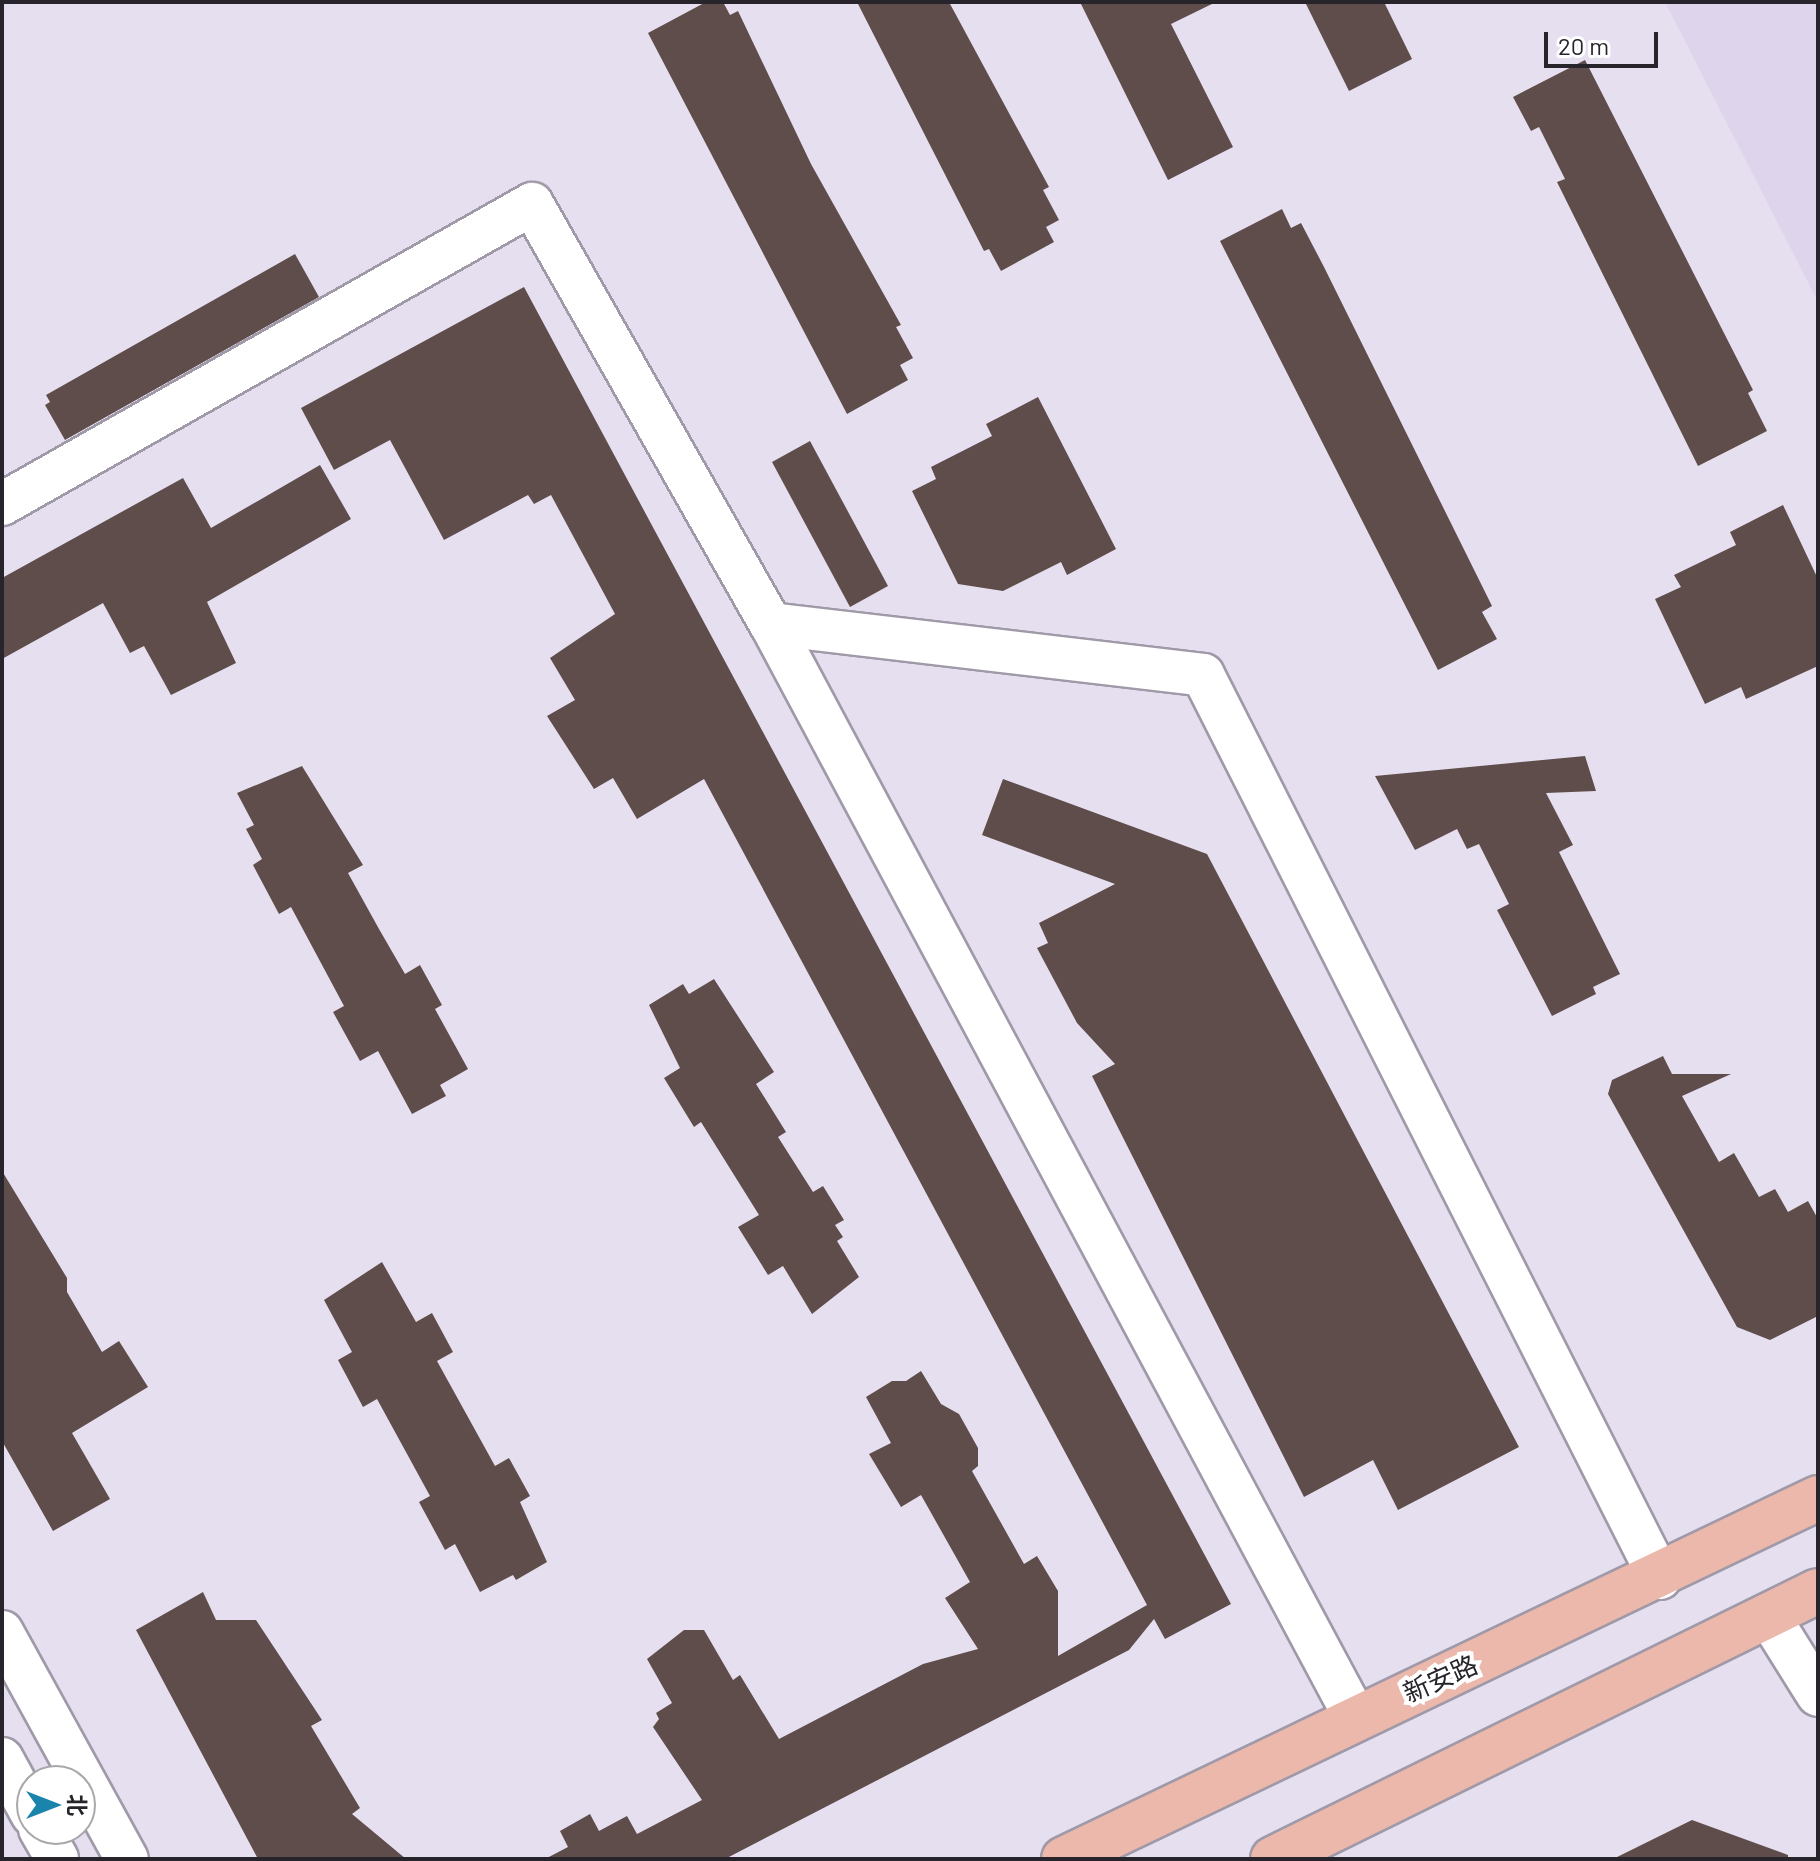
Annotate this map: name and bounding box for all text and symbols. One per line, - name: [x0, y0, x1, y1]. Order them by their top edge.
- scale bar: [1548, 16, 1662, 66]
- text: 20 m: [1558, 31, 1609, 60]
- street label: 新安路: [1398, 1648, 1482, 1708]
- north arrow: [16, 1765, 96, 1845]
- text: 北: [65, 1794, 91, 1816]

